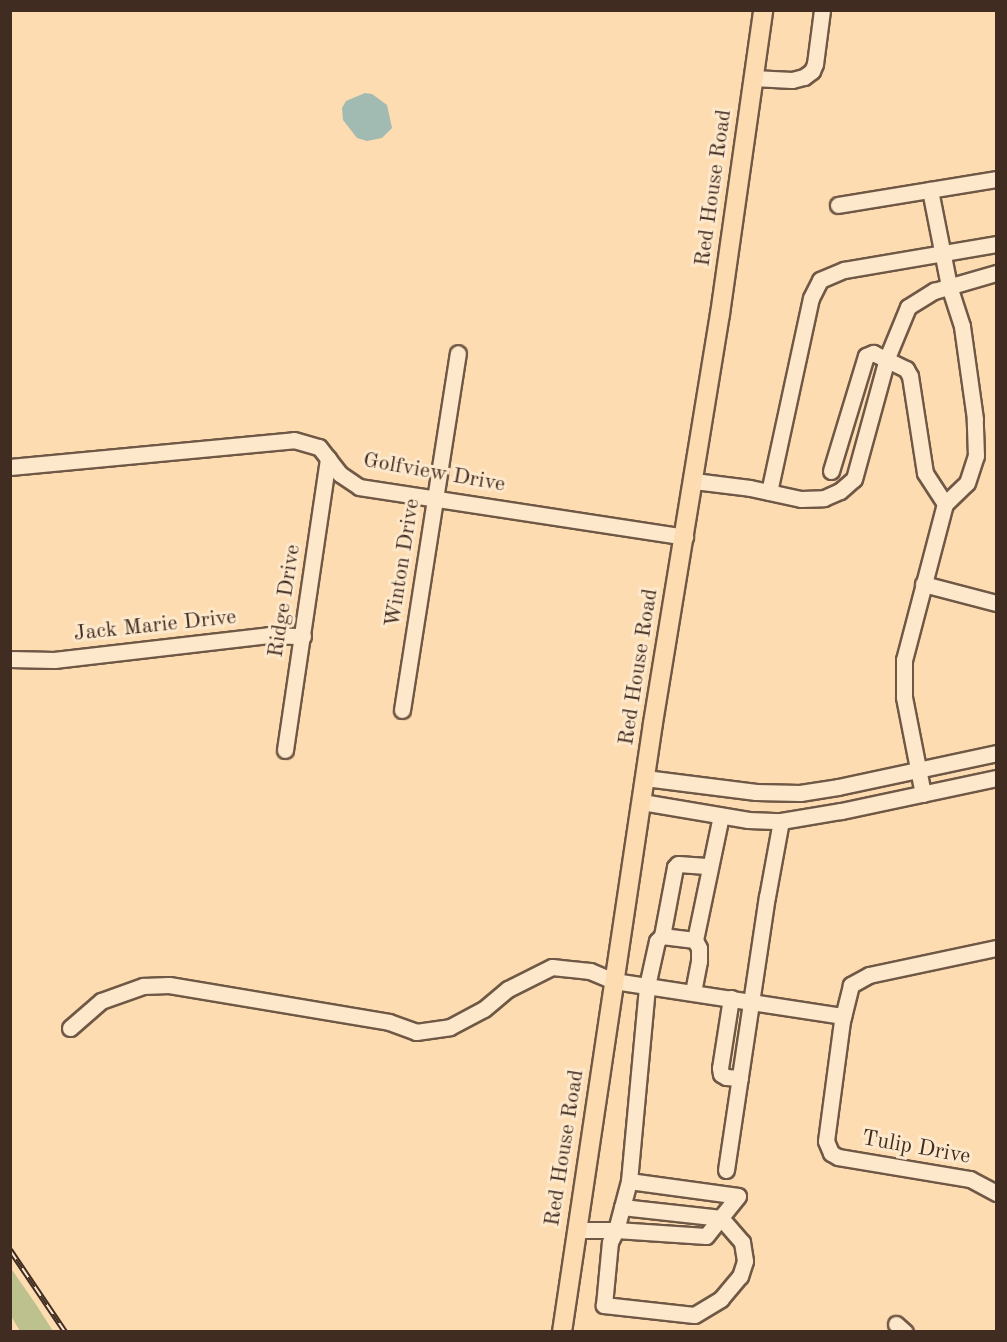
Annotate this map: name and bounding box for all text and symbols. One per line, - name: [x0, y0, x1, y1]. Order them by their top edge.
- street label: Red House Road: [690, 108, 738, 268]
- street label: Golfview Drive: [361, 448, 507, 498]
- street label: Winton Drive: [380, 497, 426, 629]
- street label: Ridge Drive: [263, 543, 307, 659]
- street label: Red House Road: [614, 587, 664, 747]
- street label: Jack Marie Drive: [72, 604, 238, 648]
- street label: Red House Road: [540, 1068, 590, 1228]
- street label: Tulip Drive: [860, 1125, 972, 1171]

